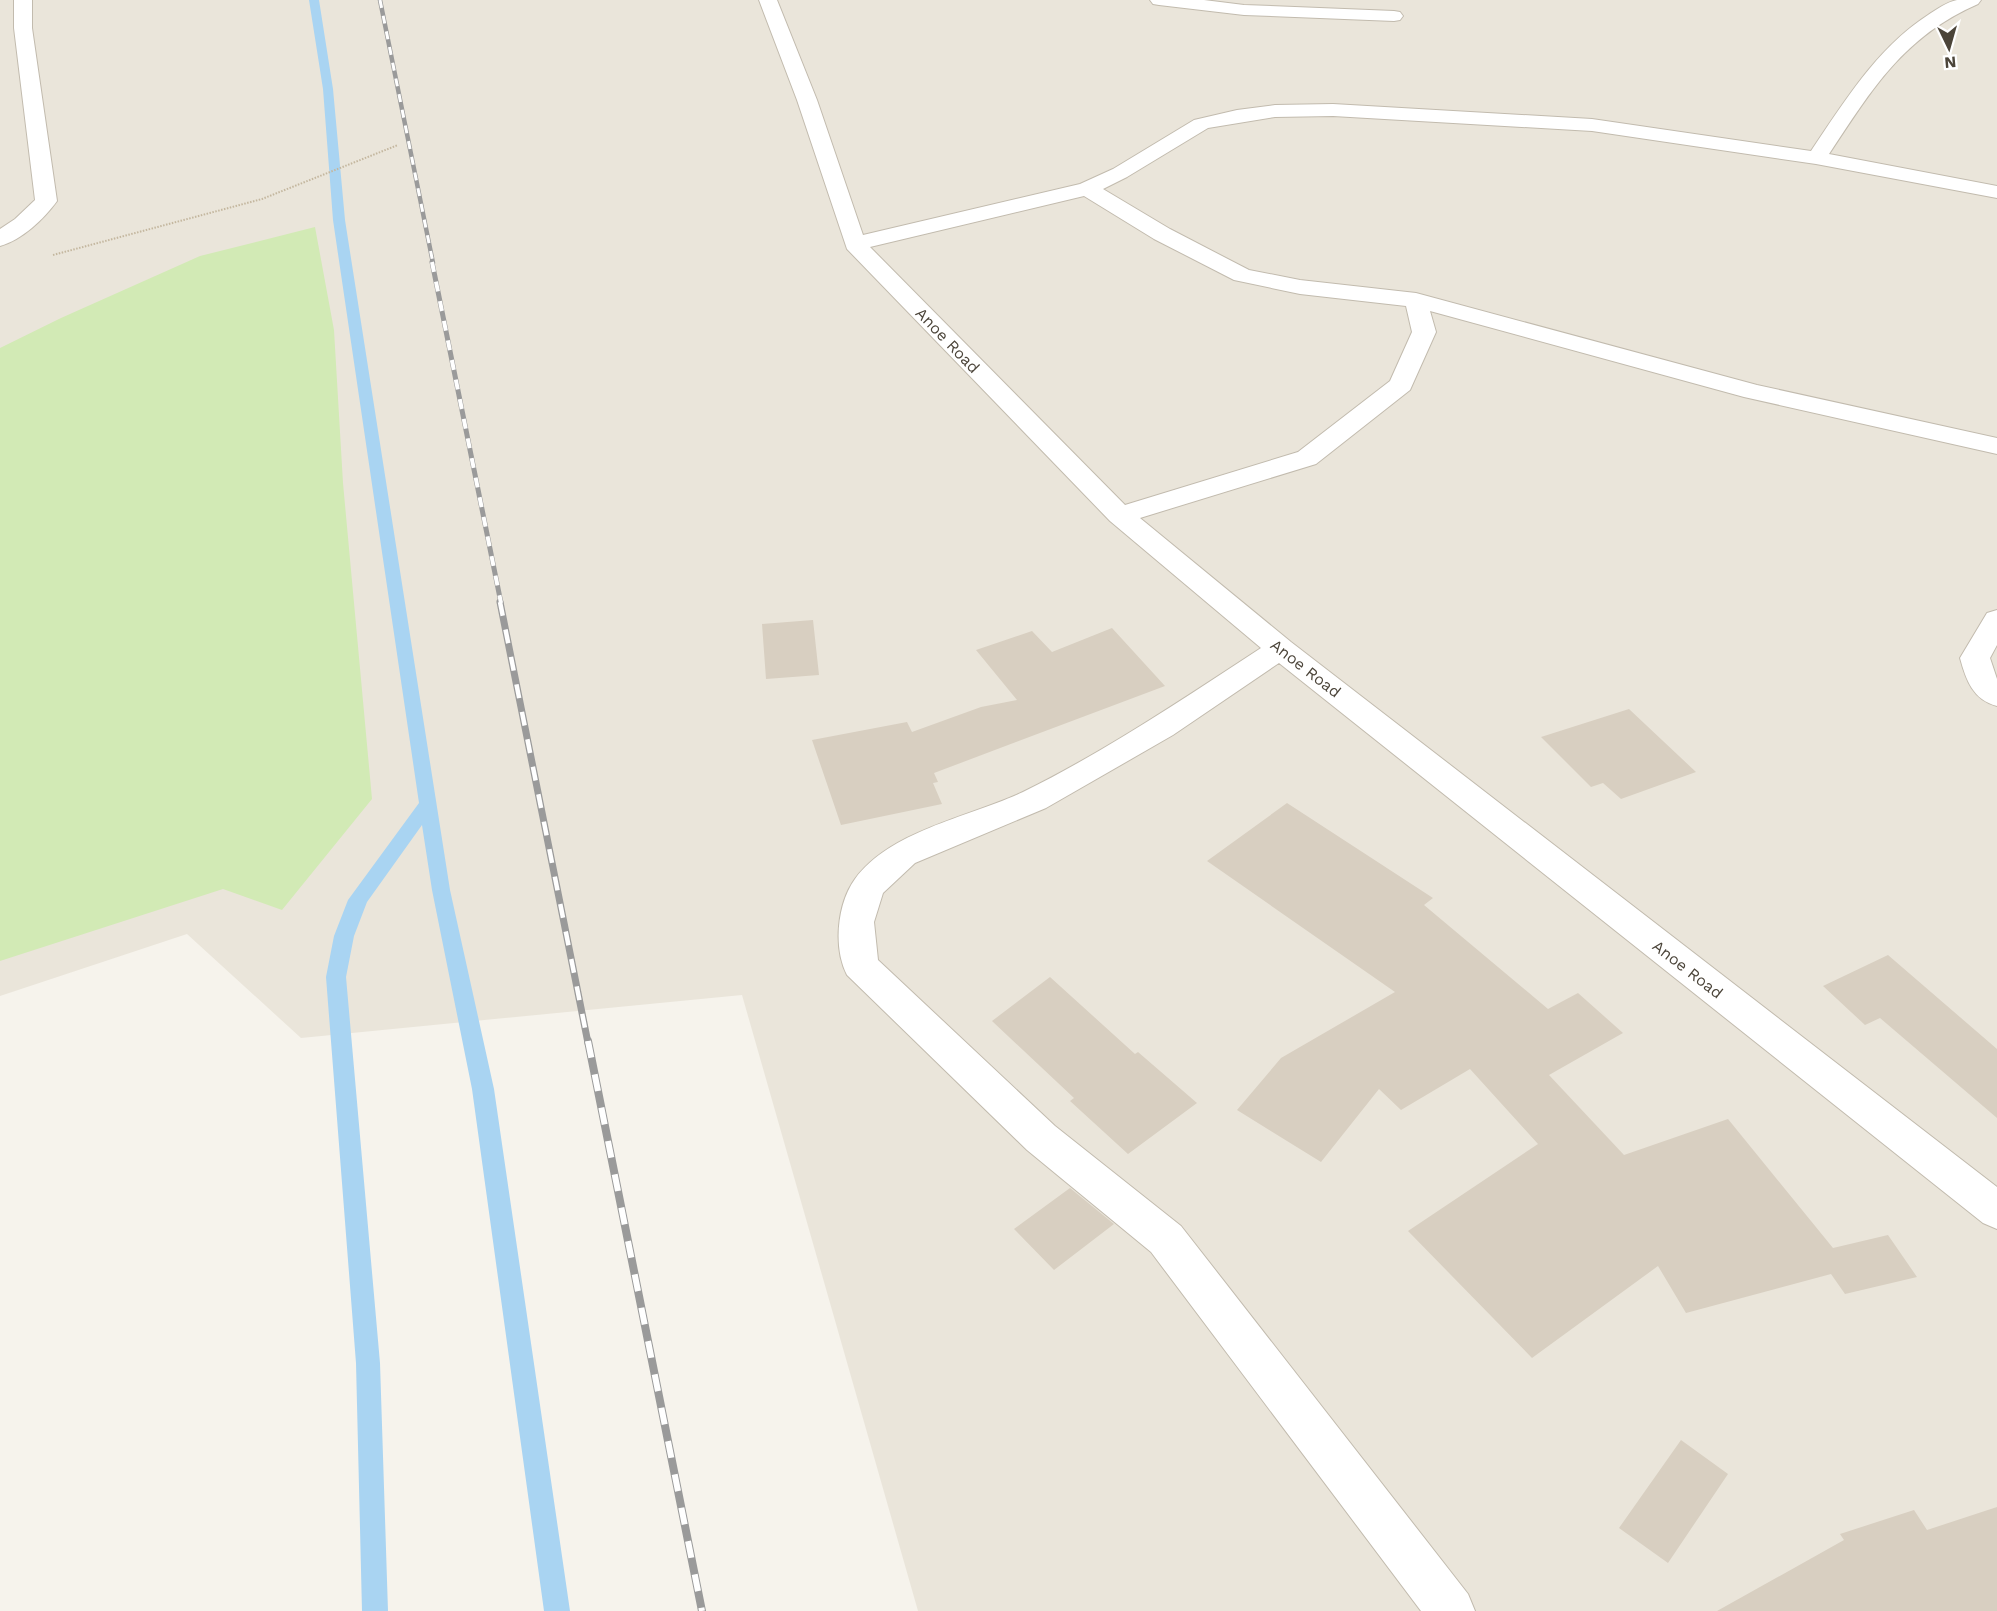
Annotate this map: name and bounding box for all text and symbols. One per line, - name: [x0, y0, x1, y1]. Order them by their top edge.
- north arrow: [1919, 18, 1979, 78]
- text: N: [1944, 52, 1957, 72]
- street label: Anoe Road: [912, 304, 984, 377]
- street label: Anoe Road: [1267, 635, 1345, 702]
- street label: Anoe Road: [1649, 936, 1727, 1003]

